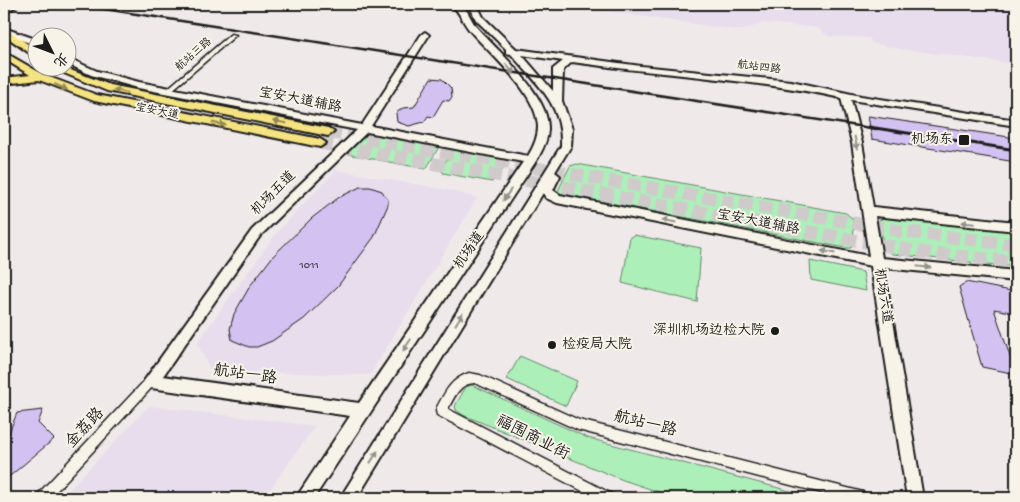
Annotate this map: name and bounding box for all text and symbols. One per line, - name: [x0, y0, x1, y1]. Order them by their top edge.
- north arrow: [28, 28, 78, 78]
- street label: 航站三路: [172, 35, 215, 74]
- text: 北: [49, 48, 71, 70]
- street label: 航站四路: [736, 57, 782, 77]
- one-way arrow: [504, 62, 515, 75]
- one-way arrow: [54, 83, 68, 91]
- street label: 宝安大道辅路: [257, 84, 343, 117]
- one-way arrow: [113, 87, 128, 95]
- street label: 宝安大道: [134, 101, 180, 122]
- one-way arrow: [271, 118, 287, 126]
- one-way arrow: [212, 120, 227, 128]
- place label: 机场东: [911, 131, 953, 149]
- marker: 机场东: [957, 133, 971, 147]
- one-way arrow: [852, 135, 860, 150]
- street label: 机场五道: [247, 167, 300, 220]
- one-way arrow: [502, 189, 512, 202]
- street label: 宝安大道辅路: [715, 206, 801, 239]
- one-way arrow: [660, 216, 676, 224]
- one-way arrow: [959, 218, 975, 226]
- street label: 机场道: [450, 228, 489, 273]
- one-way arrow: [821, 248, 836, 256]
- house number: 1011: [298, 260, 319, 272]
- one-way arrow: [917, 263, 933, 271]
- street label: 机场六道: [869, 267, 896, 325]
- one-way arrow: [455, 312, 464, 325]
- place label: 深圳机场边检大院: [653, 322, 765, 340]
- marker: 深圳机场边检大院: [769, 325, 781, 337]
- place label: 检疫局大院: [562, 336, 632, 354]
- one-way arrow: [402, 338, 412, 352]
- marker: 检疫局大院: [546, 339, 558, 351]
- street label: 航站一路: [212, 360, 278, 390]
- street label: 金荔路: [61, 404, 109, 453]
- street label: 航站一路: [612, 406, 679, 442]
- street label: 福围商业街: [492, 411, 572, 466]
- one-way arrow: [369, 450, 378, 463]

